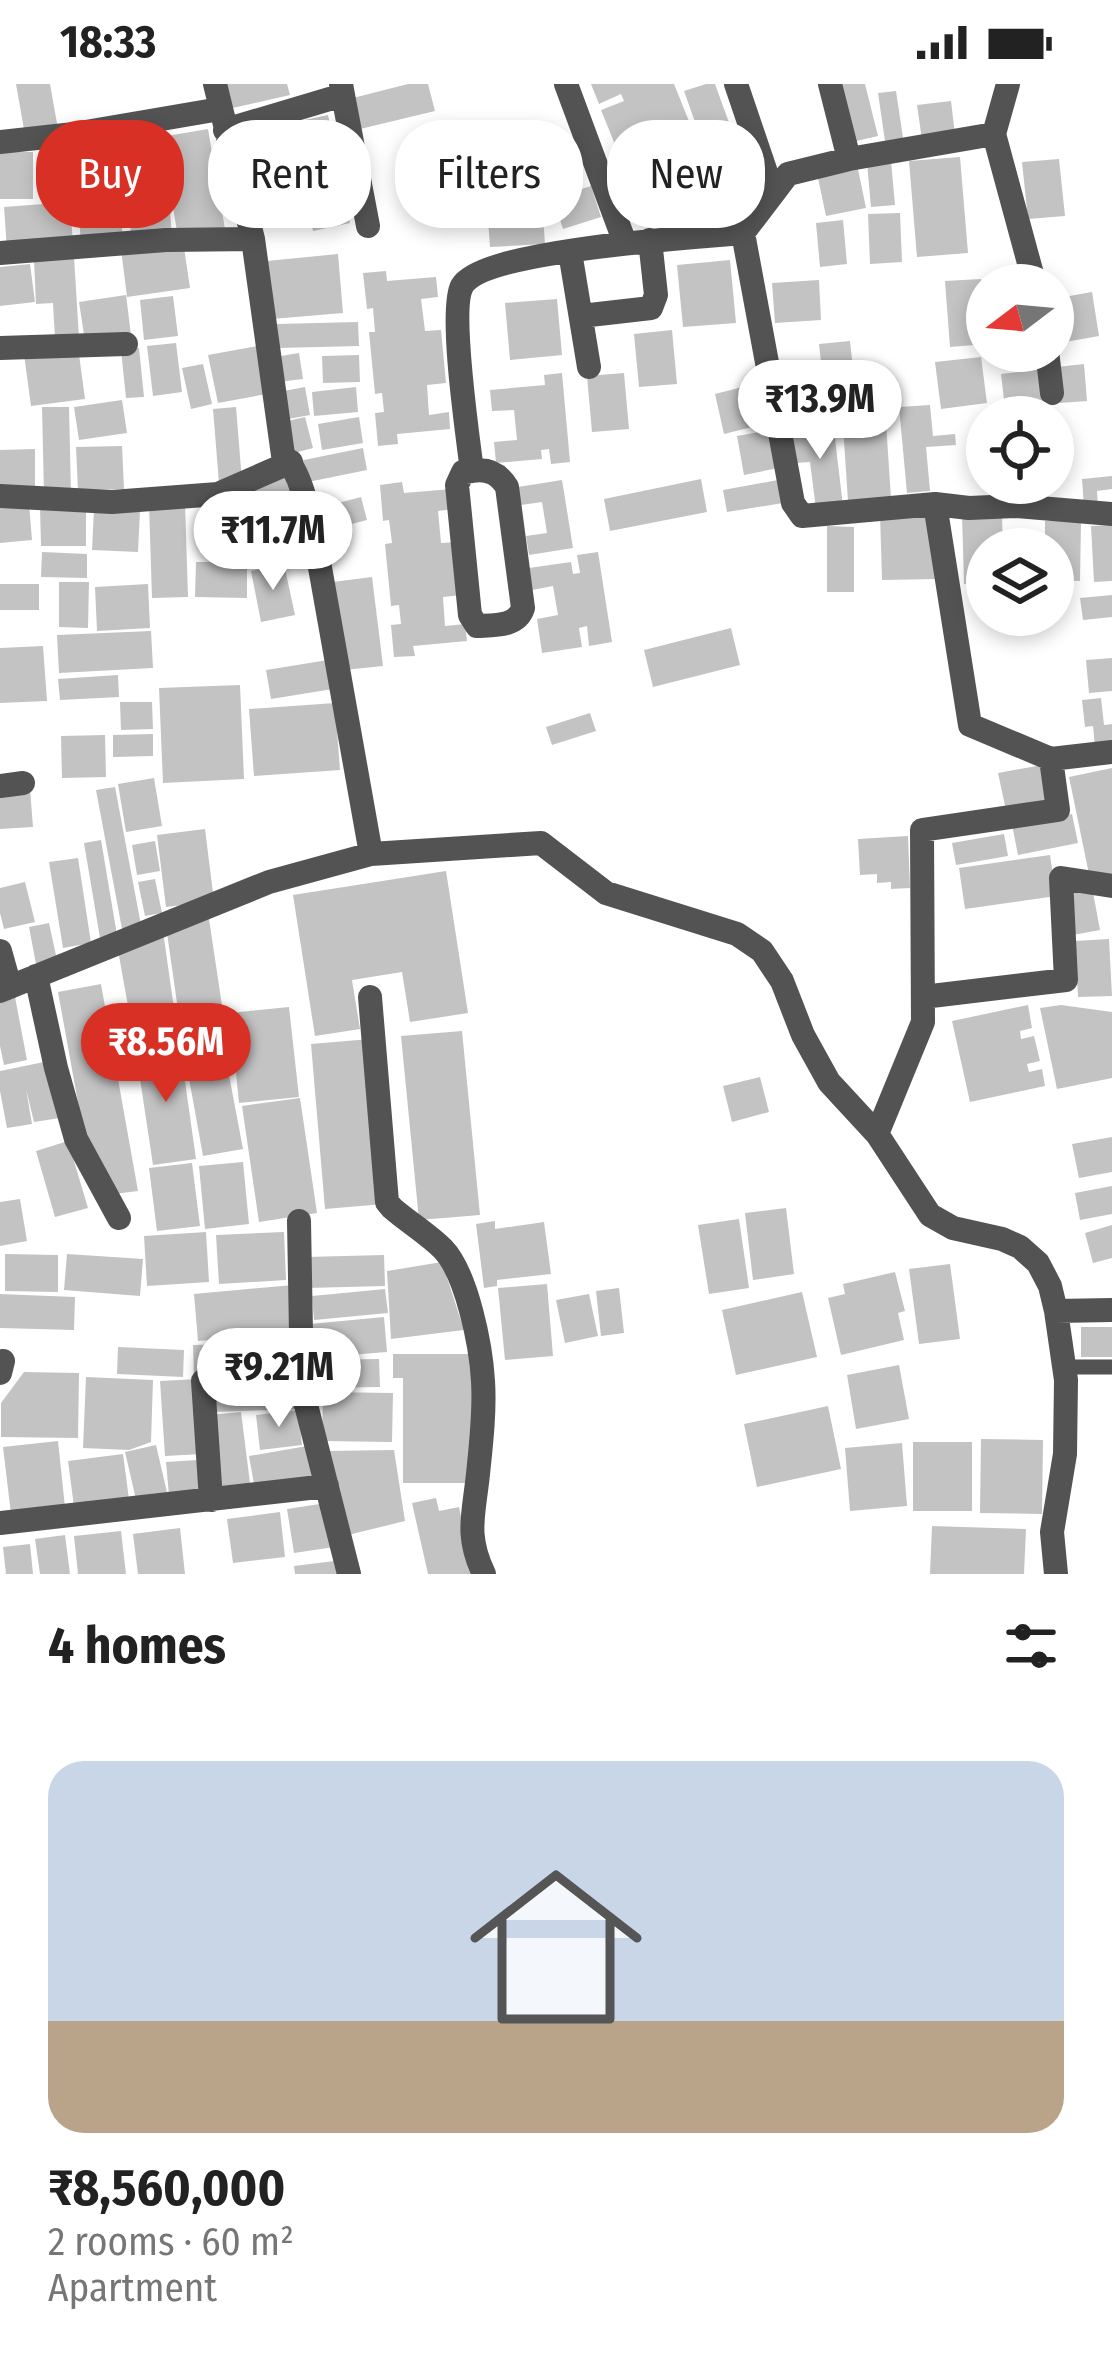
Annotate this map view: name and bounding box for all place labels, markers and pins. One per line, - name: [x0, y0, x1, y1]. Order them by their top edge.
- pin: ₹13.9M: [722, 360, 918, 462]
- pin: ₹11.7M: [175, 491, 371, 593]
- pin: ₹8.56M: [68, 1003, 264, 1105]
- pin: ₹9.21M: [181, 1328, 377, 1430]

